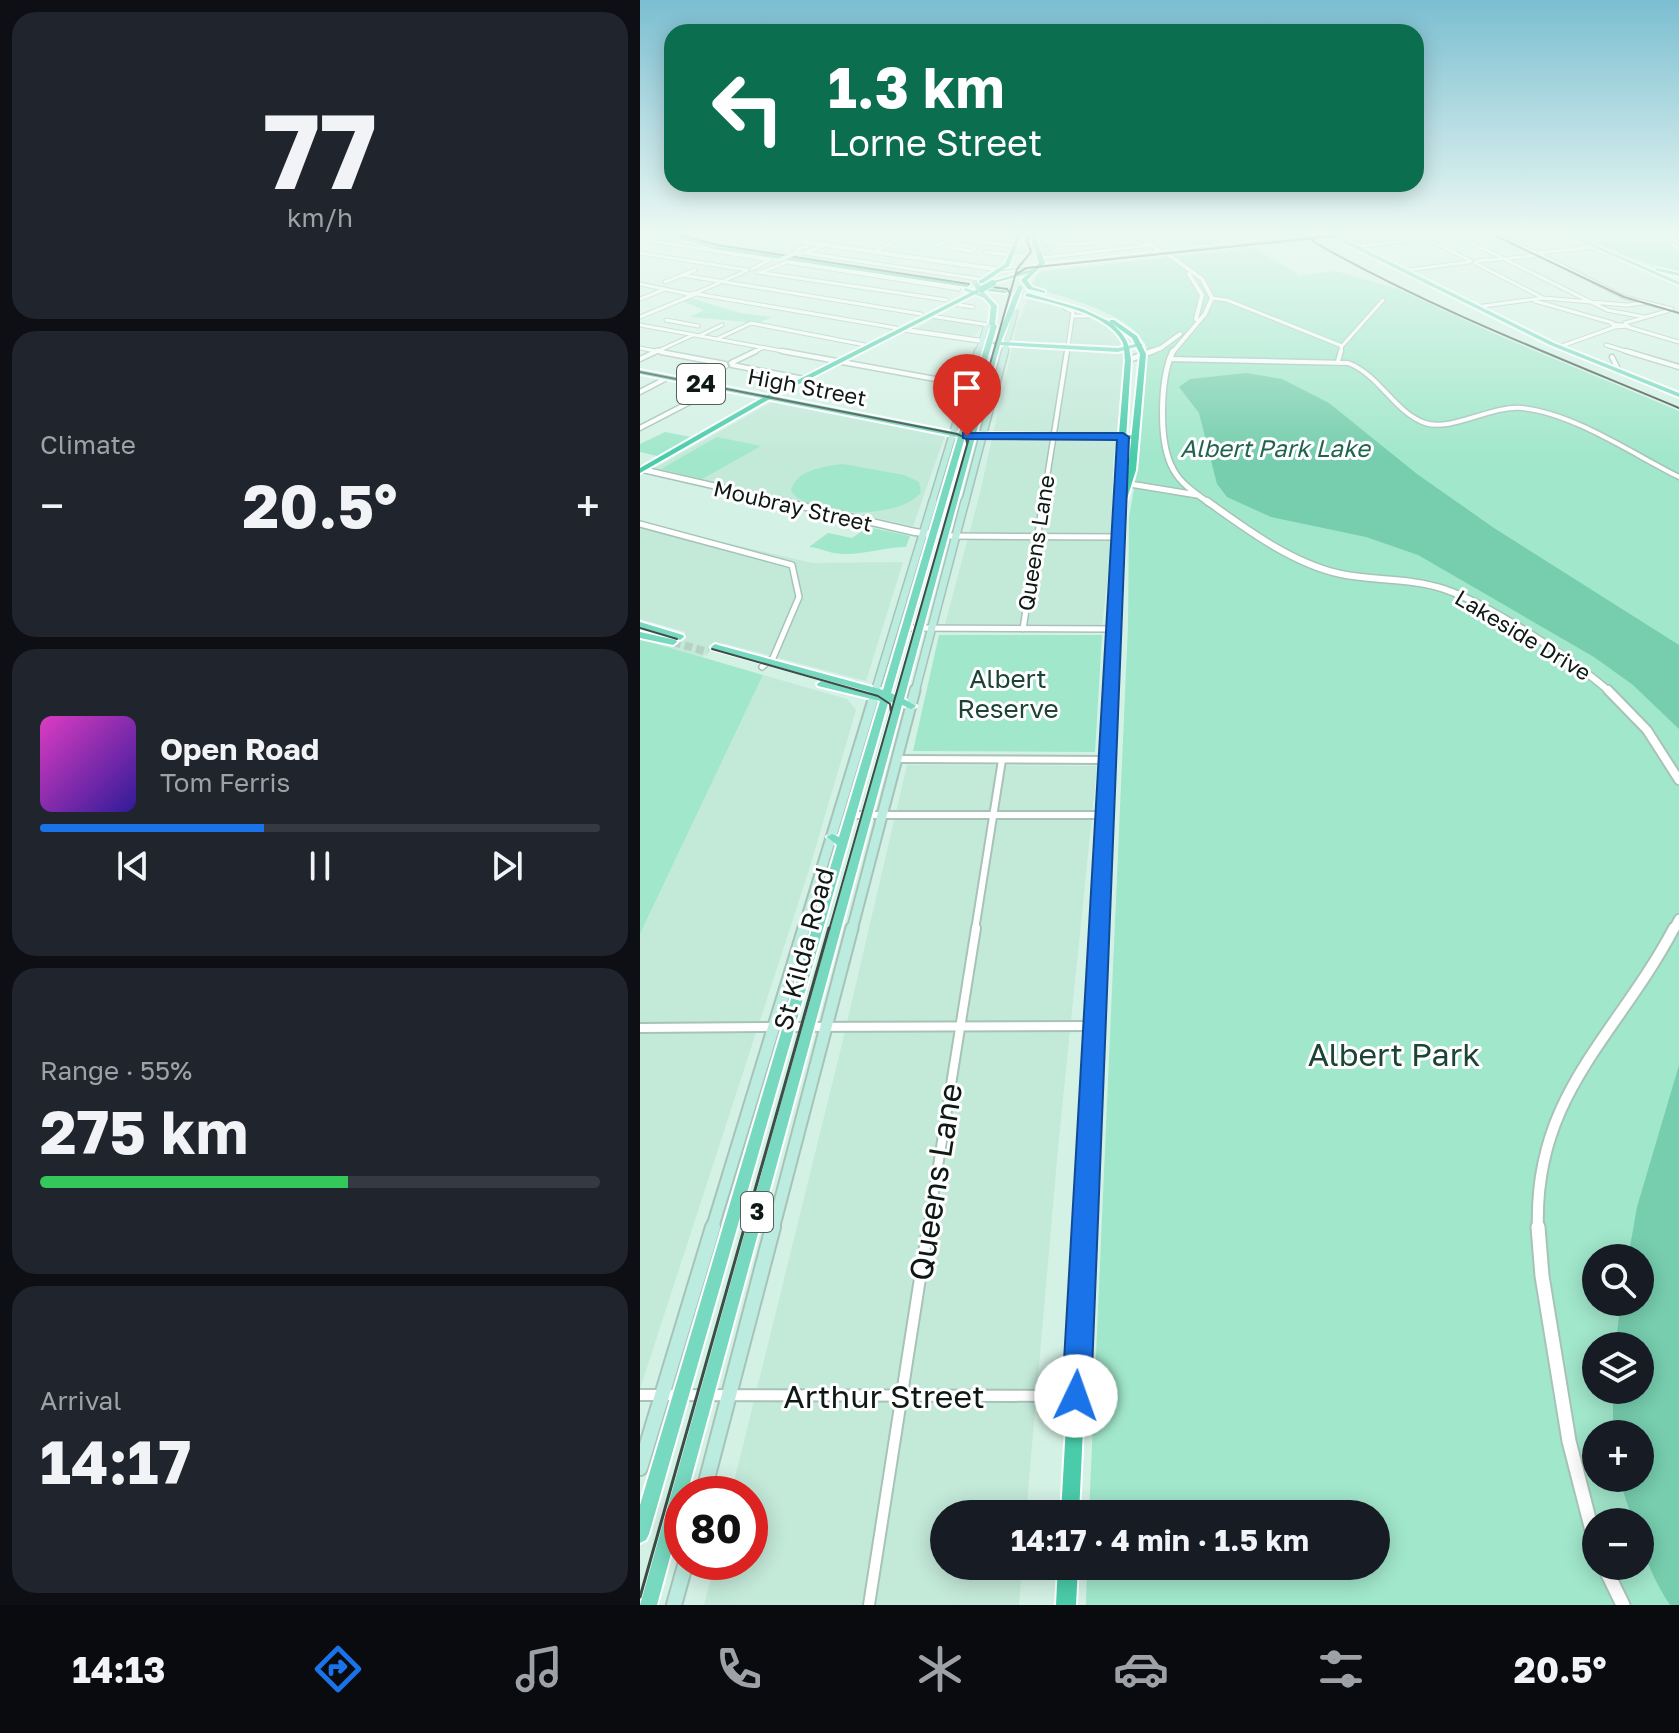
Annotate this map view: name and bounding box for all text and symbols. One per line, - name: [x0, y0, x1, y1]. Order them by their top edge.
- text: 1.3 km: [828, 53, 1004, 120]
- icon: left: [696, 56, 800, 160]
- text: 77: [263, 87, 377, 212]
- text: Lorne Street: [828, 121, 1042, 164]
- text: km/h: [287, 202, 353, 233]
- pin: [933, 354, 1001, 436]
- street label: High Street: [745, 362, 869, 411]
- road number: 24: [677, 364, 725, 404]
- icon: arrive: [945, 366, 989, 410]
- text: Climate: [40, 429, 136, 460]
- water label: Albert Park Lake: [1180, 433, 1372, 462]
- text: 20.5°: [243, 469, 397, 541]
- street label: Queens Lane: [1011, 473, 1060, 613]
- street label: Moubray Street: [711, 474, 875, 537]
- text: −: [40, 479, 64, 532]
- text: +: [576, 479, 600, 532]
- street label: Lakeside Drive: [1450, 583, 1596, 686]
- park label: Albert Reserve: [957, 663, 1059, 724]
- text: Open Road: [160, 731, 319, 767]
- text: Tom Ferris: [160, 767, 290, 798]
- icon: previous: [111, 844, 155, 888]
- icon: pause: [298, 844, 342, 888]
- icon: next: [485, 844, 529, 888]
- street label: St Kilda Road: [767, 864, 840, 1033]
- park label: Albert Park: [1308, 1035, 1480, 1073]
- text: Range · 55%: [40, 1055, 192, 1086]
- street label: Queens Lane: [901, 1080, 969, 1283]
- text: 275 km: [40, 1095, 248, 1167]
- road number: 3: [741, 1192, 773, 1232]
- map controls: [1582, 1244, 1654, 1580]
- button: search: [1582, 1244, 1654, 1316]
- button: layers: [1582, 1332, 1654, 1404]
- position arrow: [1034, 1354, 1118, 1438]
- street label: Arthur Street: [783, 1377, 985, 1415]
- text: Arrival: [40, 1385, 121, 1416]
- button: +: [1582, 1420, 1654, 1492]
- text: 14:17: [40, 1425, 191, 1497]
- speed limit sign: 80: [664, 1476, 768, 1580]
- button: −: [1582, 1508, 1654, 1580]
- text: 14:17 · 4 min · 1.5 km: [1011, 1522, 1309, 1558]
- icon: directions: [310, 1641, 366, 1697]
- icon: music: [511, 1641, 567, 1697]
- icon: phone: [711, 1641, 767, 1697]
- icon: climate: [912, 1641, 968, 1697]
- icon: car: [1113, 1641, 1169, 1697]
- icon: filters: [1313, 1641, 1369, 1697]
- text: 14:13: [72, 1648, 165, 1691]
- text: 20.5°: [1514, 1648, 1607, 1691]

